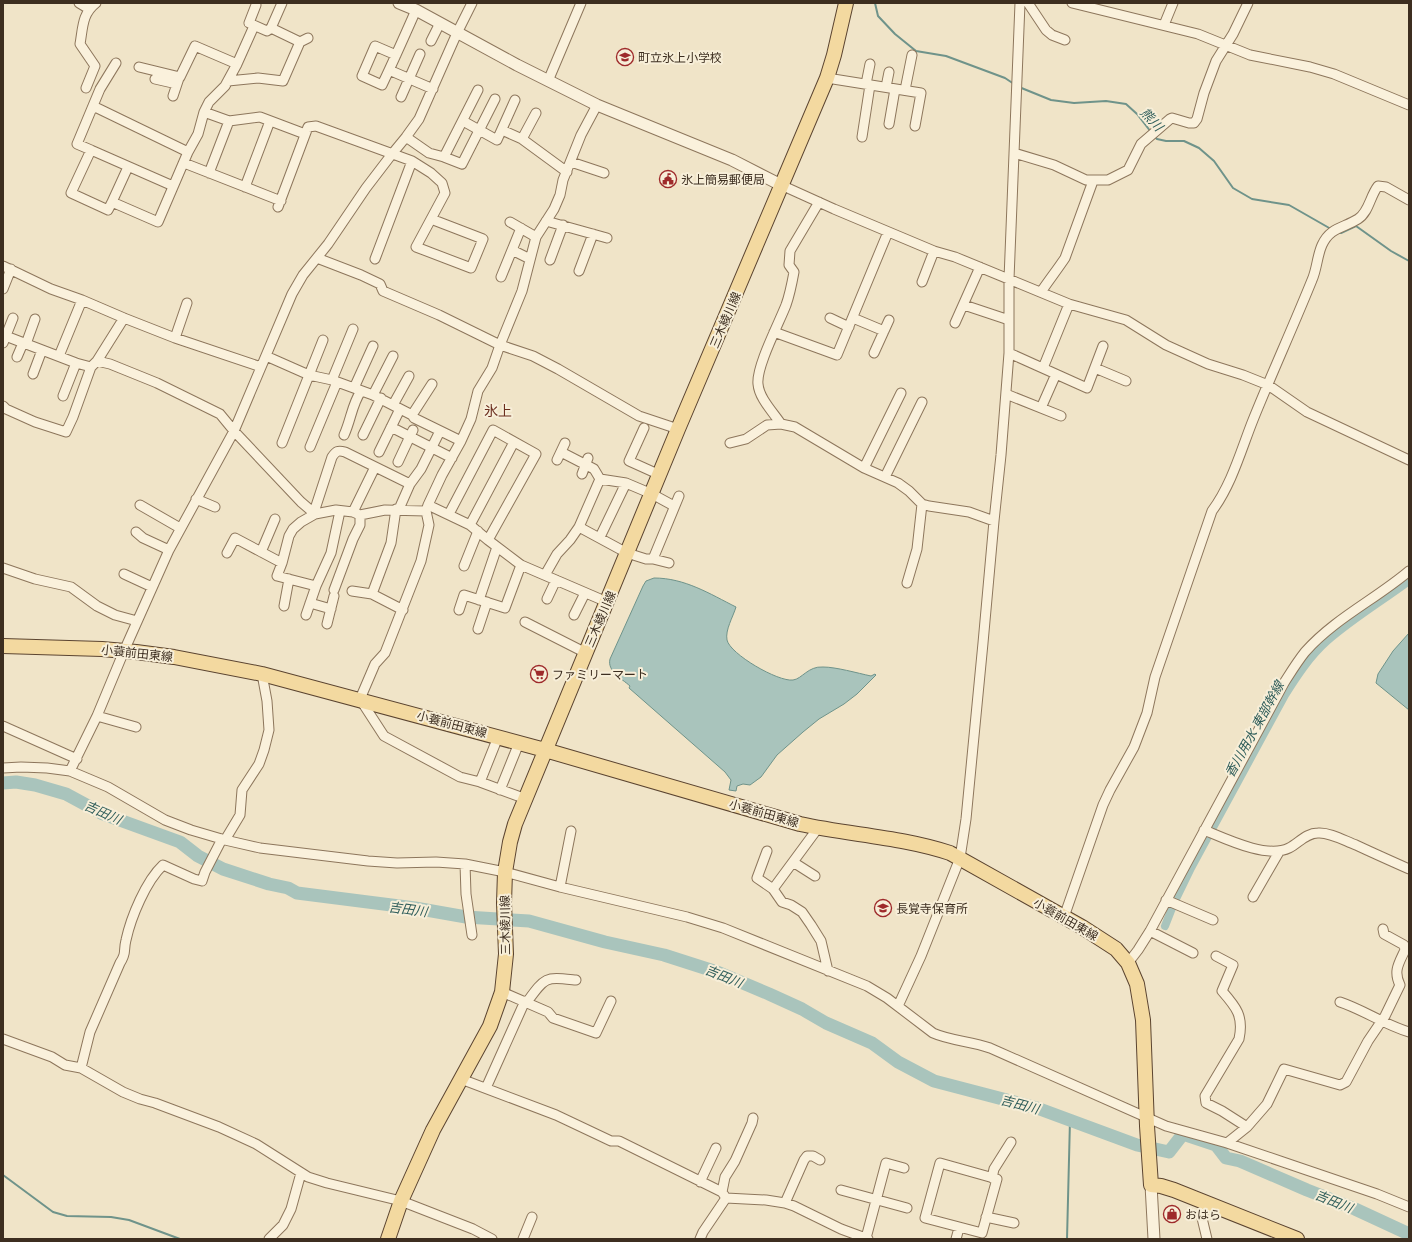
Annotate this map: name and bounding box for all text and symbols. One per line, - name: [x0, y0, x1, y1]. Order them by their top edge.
- school or university icon: 町立氷上小学校: [615, 47, 635, 67]
- place label: 町立氷上小学校: [638, 50, 722, 65]
- water label: 熊川: [1137, 103, 1169, 136]
- public building icon: 氷上簡易郵便局: [658, 169, 678, 189]
- place label: 氷上簡易郵便局: [681, 172, 765, 187]
- street label: 三木綾川線: [706, 289, 744, 351]
- district label: 氷上: [484, 401, 512, 420]
- street label: 三木綾川線: [581, 588, 619, 650]
- street label: 小蓑前田東線: [100, 642, 174, 664]
- supermarket icon: ファミリーマート: [529, 664, 549, 684]
- place label: ファミリーマート: [552, 667, 648, 682]
- water label: 香川用水 東部幹線: [1220, 676, 1289, 780]
- street label: 小蓑前田東線: [415, 707, 489, 741]
- water label: 吉田川: [82, 796, 126, 829]
- street label: 小蓑前田東線: [727, 796, 801, 830]
- street label: 三木綾川線: [497, 895, 513, 955]
- street label: 小蓑前田東線: [1031, 895, 1101, 943]
- water label: 吉田川: [387, 897, 431, 921]
- school or university icon: 長覚寺保育所: [873, 898, 893, 918]
- place label: 長覚寺保育所: [896, 901, 968, 916]
- water label: 吉田川: [703, 960, 747, 992]
- water label: 吉田川: [999, 1090, 1043, 1118]
- water label: 吉田川: [1313, 1185, 1357, 1217]
- shop icon: おはら: [1162, 1204, 1182, 1224]
- place label: おはら: [1185, 1207, 1221, 1222]

